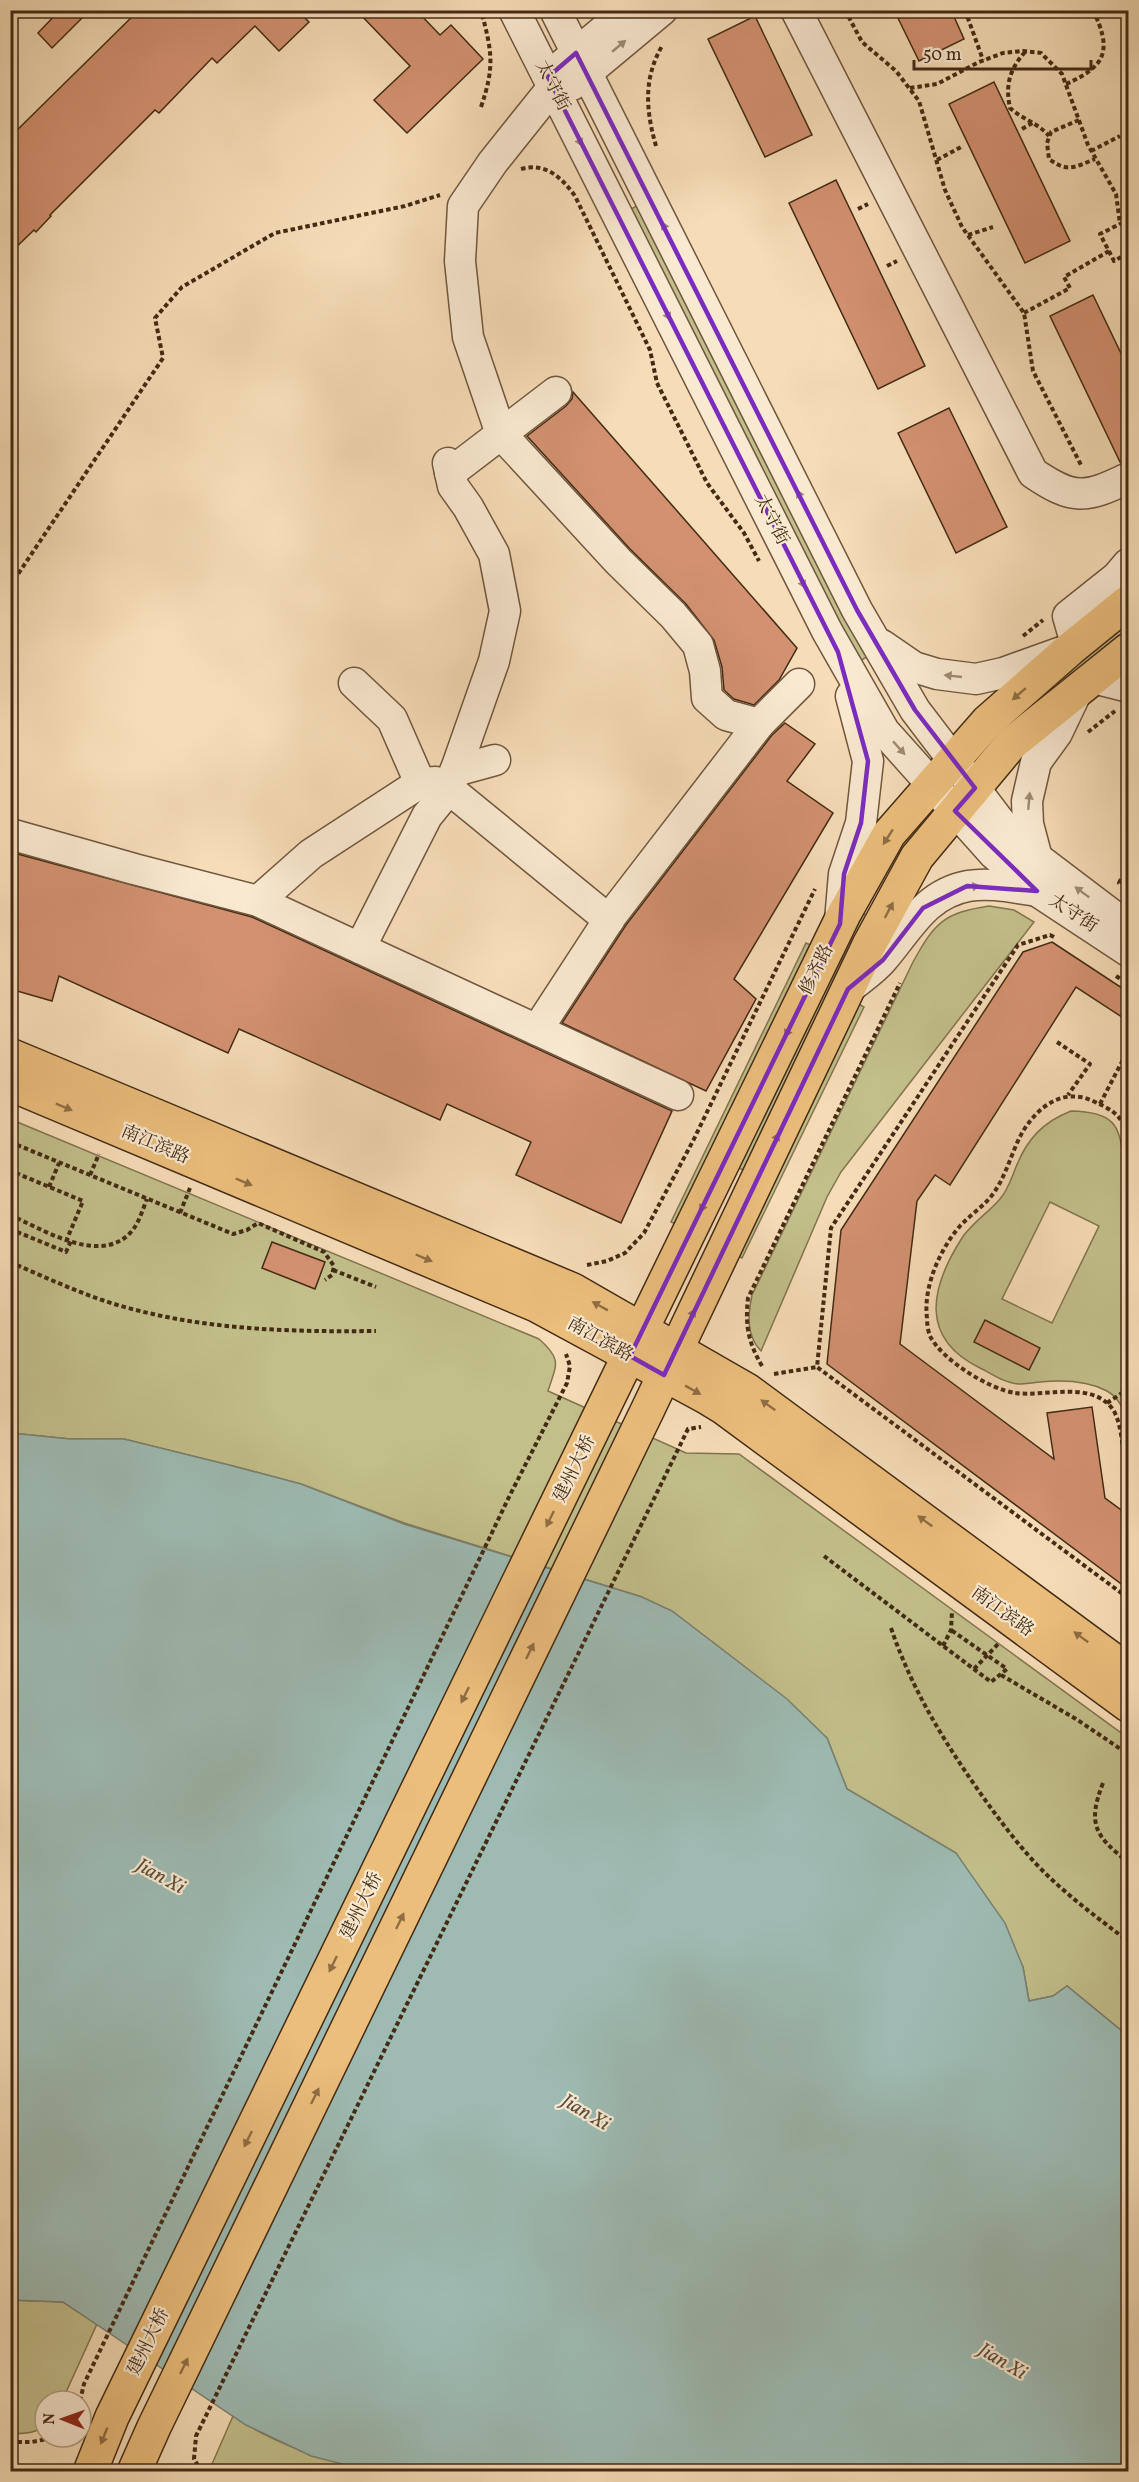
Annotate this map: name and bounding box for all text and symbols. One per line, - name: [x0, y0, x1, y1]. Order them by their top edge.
- scale bar: [914, 33, 1091, 71]
- one-way arrow: [611, 40, 626, 53]
- text: 50 m: [923, 43, 962, 68]
- street label: 太守街: [529, 56, 575, 116]
- one-way arrow: [574, 129, 583, 146]
- one-way arrow: [661, 222, 671, 239]
- one-way arrow: [661, 304, 671, 321]
- street label: 太守街: [748, 490, 794, 550]
- one-way arrow: [796, 490, 806, 507]
- one-way arrow: [796, 571, 806, 588]
- one-way arrow: [944, 671, 963, 681]
- one-way arrow: [1012, 687, 1027, 700]
- one-way arrow: [892, 740, 906, 755]
- one-way arrow: [1024, 791, 1034, 810]
- one-way arrow: [883, 829, 894, 845]
- one-way arrow: [962, 883, 981, 892]
- one-way arrow: [1074, 886, 1090, 898]
- street label: 太守街: [1044, 889, 1102, 939]
- one-way arrow: [884, 901, 894, 918]
- street label: 修齐路: [794, 940, 840, 1000]
- one-way arrow: [784, 1020, 793, 1037]
- one-way arrow: [56, 1102, 74, 1112]
- street label: 南江滨路: [117, 1119, 193, 1171]
- one-way arrow: [771, 1133, 780, 1150]
- one-way arrow: [236, 1177, 254, 1187]
- one-way arrow: [699, 1196, 708, 1213]
- one-way arrow: [415, 1254, 433, 1263]
- one-way arrow: [591, 1301, 608, 1311]
- one-way arrow: [687, 1309, 696, 1326]
- street label: 南江滨路: [562, 1312, 638, 1368]
- one-way arrow: [685, 1385, 702, 1395]
- one-way arrow: [760, 1399, 776, 1411]
- street label: 建州大桥: [548, 1431, 602, 1507]
- one-way arrow: [545, 1511, 555, 1528]
- one-way arrow: [917, 1515, 933, 1527]
- street label: 南江滨路: [966, 1581, 1038, 1643]
- one-way arrow: [1074, 1631, 1089, 1643]
- one-way arrow: [526, 1642, 535, 1659]
- one-way arrow: [460, 1686, 469, 1703]
- water label: Jian Xi: [129, 1851, 190, 1902]
- street label: 建州大桥: [335, 1868, 389, 1944]
- one-way arrow: [395, 1912, 404, 1929]
- one-way arrow: [329, 1956, 338, 1973]
- one-way arrow: [309, 2087, 319, 2105]
- water label: Jian Xi: [554, 2087, 615, 2139]
- one-way arrow: [243, 2131, 252, 2148]
- street label: 建州大桥: [122, 2304, 176, 2380]
- water label: Jian Xi: [971, 2336, 1032, 2388]
- one-way arrow: [178, 2357, 188, 2375]
- north arrow: [33, 2389, 93, 2449]
- text: N: [39, 2412, 61, 2425]
- one-way arrow: [99, 2427, 109, 2445]

